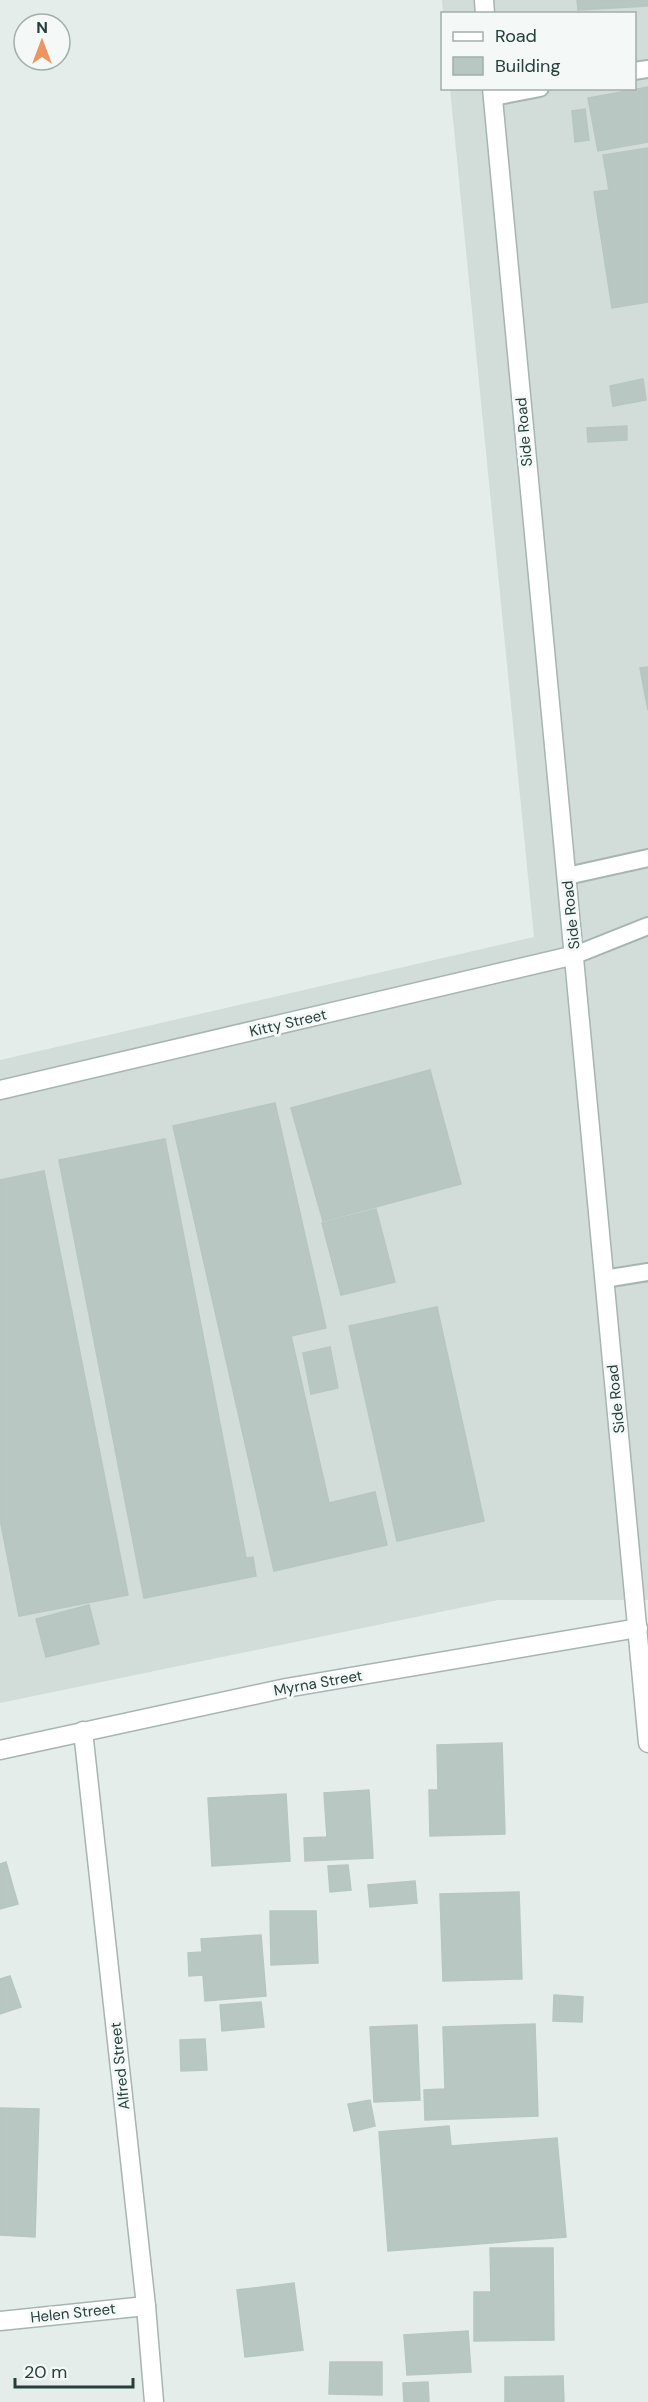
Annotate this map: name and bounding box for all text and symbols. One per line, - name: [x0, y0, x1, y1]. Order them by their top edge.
- north arrow: [12, 12, 72, 72]
- legend: [441, 12, 636, 90]
- text: N: [36, 17, 48, 38]
- text: Road: [495, 24, 537, 48]
- text: Building: [495, 54, 560, 78]
- street label: Side Road: [511, 397, 537, 467]
- street label: Side Road: [557, 880, 585, 950]
- street label: Kitty Street: [247, 1004, 329, 1042]
- street label: Side Road: [602, 1364, 630, 1434]
- street label: Myrna Street: [272, 1665, 364, 1701]
- street label: Alfred Street: [105, 2021, 135, 2111]
- street label: Helen Street: [29, 2299, 117, 2327]
- scale bar: [15, 2351, 134, 2389]
- text: 20 m: [24, 2360, 67, 2384]

